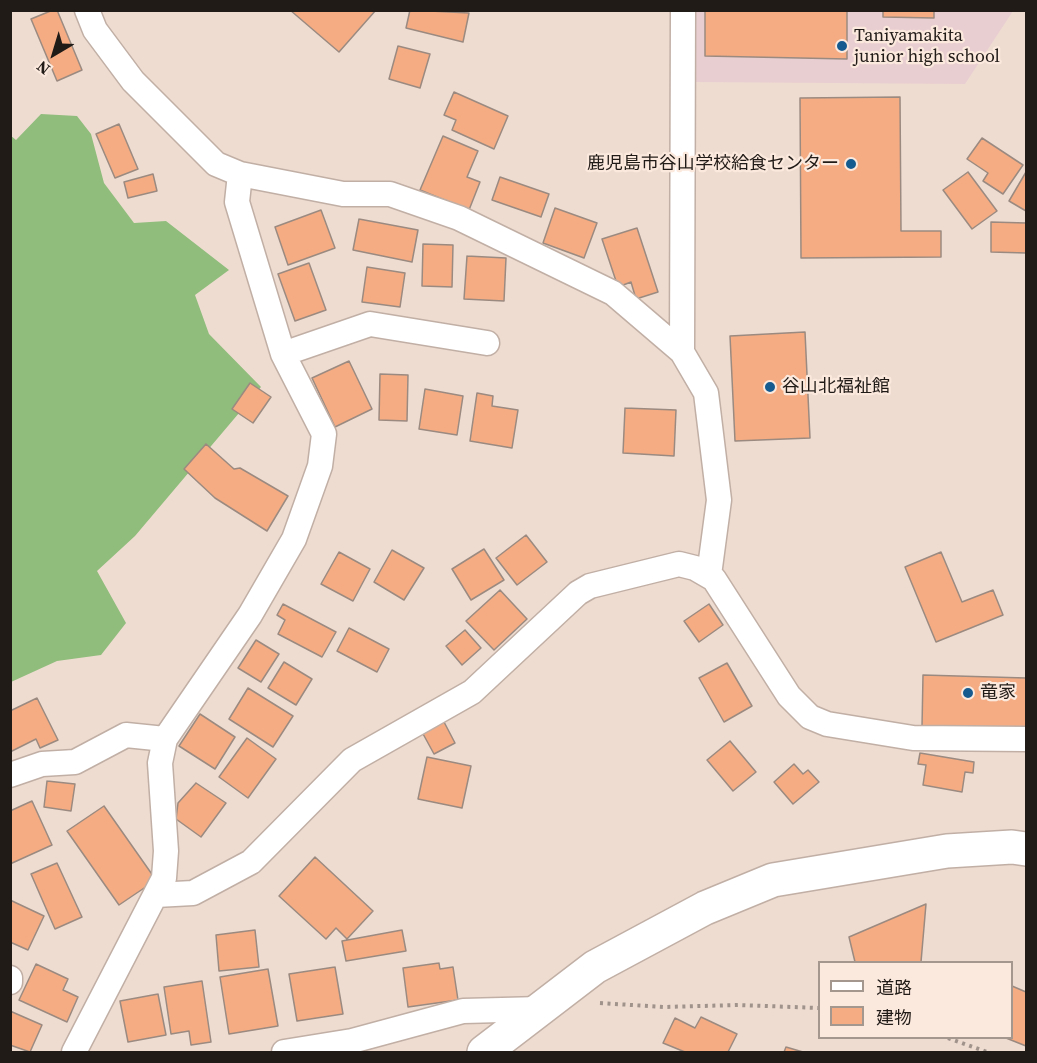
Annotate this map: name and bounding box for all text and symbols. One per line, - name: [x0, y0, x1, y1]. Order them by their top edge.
- north arrow: [24, 24, 84, 84]
- place label: Taniyamakita junior high school: [854, 25, 1000, 68]
- marker: Taniyamakita junior high school: [835, 39, 849, 53]
- text: N: [32, 56, 54, 80]
- place label: 鹿児島市谷山学校給食センター: [587, 153, 839, 175]
- marker: 鹿児島市谷山学校給食センター: [844, 157, 858, 171]
- place label: 谷山北福祉館: [782, 376, 890, 398]
- marker: 谷山北福祉館: [763, 380, 777, 394]
- place label: 竜家: [980, 682, 1016, 704]
- marker: 竜家: [961, 686, 975, 700]
- legend: [818, 961, 1013, 1039]
- text: 道路: [876, 975, 912, 1000]
- text: 建物: [876, 1005, 912, 1030]

